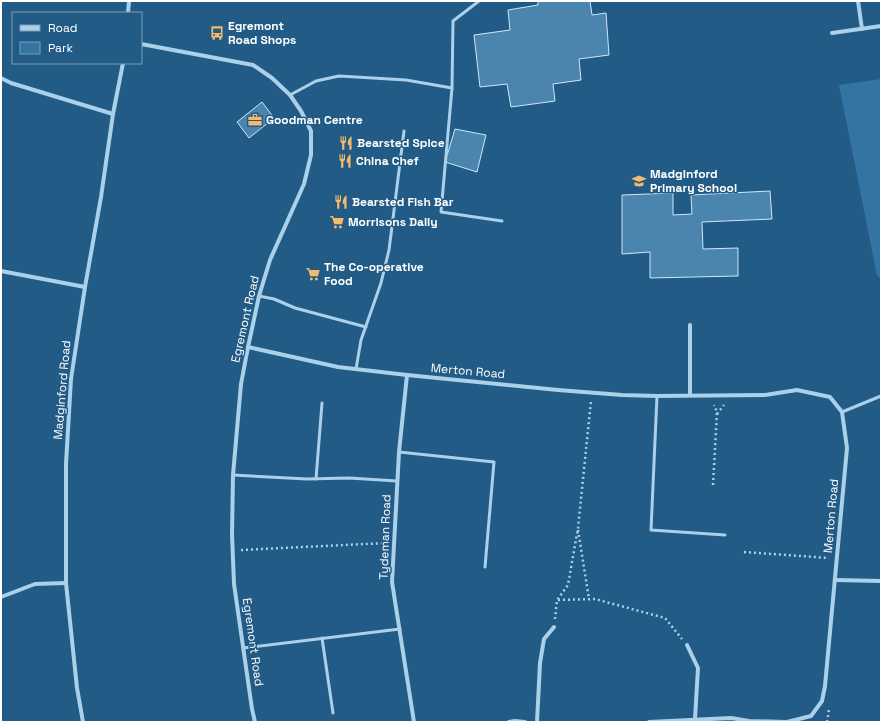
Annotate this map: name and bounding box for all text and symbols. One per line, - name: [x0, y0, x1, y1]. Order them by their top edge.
- legend: [12, 12, 142, 64]
- place label: Egremont Road Shops: [228, 18, 296, 48]
- text: Road: [48, 20, 77, 36]
- bus stop icon: Egremont Road Shops: [209, 25, 225, 41]
- text: Park: [48, 40, 73, 56]
- office icon: Goodman Centre: [247, 112, 263, 128]
- place label: Goodman Centre: [266, 112, 363, 128]
- restaurant icon: Bearsted Spice: [338, 135, 354, 151]
- place label: Bearsted Spice: [357, 135, 445, 151]
- restaurant icon: China Chef: [337, 153, 353, 169]
- place label: China Chef: [356, 153, 419, 169]
- place label: Madginford Primary School: [650, 166, 737, 196]
- school or university icon: Madginford Primary School: [631, 173, 647, 189]
- restaurant icon: Bearsted Fish Bar: [333, 194, 349, 210]
- place label: Bearsted Fish Bar: [352, 194, 454, 210]
- supermarket icon: Morrisons Daily: [329, 214, 345, 230]
- place label: Morrisons Daily: [348, 214, 438, 230]
- place label: The Co-operative Food: [324, 259, 424, 289]
- supermarket icon: The Co-operative Food: [305, 266, 321, 282]
- street label: Egremont Road: [227, 274, 263, 364]
- street label: Madginford Road: [50, 340, 74, 440]
- street label: Merton Road: [430, 360, 506, 382]
- street label: Merton Road: [820, 478, 842, 554]
- street label: Tydeman Road: [376, 494, 394, 580]
- street label: Egremont Road: [239, 597, 267, 687]

